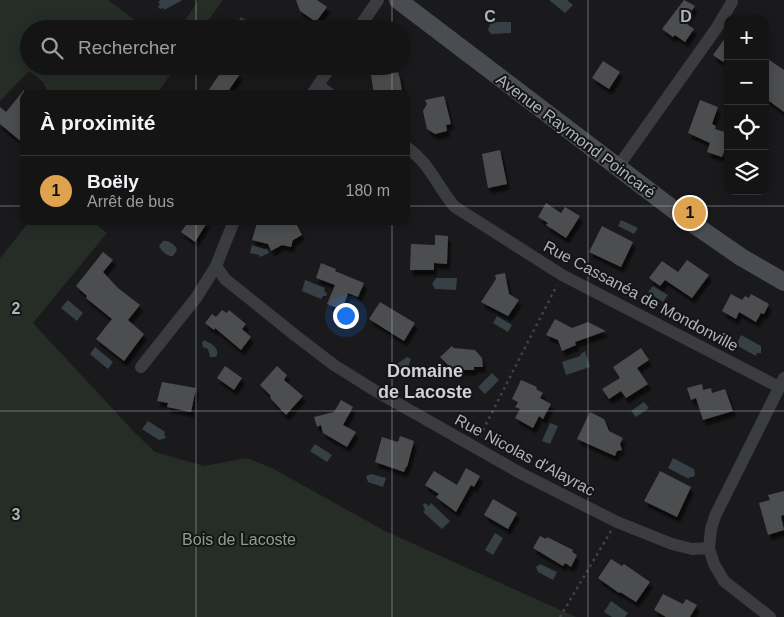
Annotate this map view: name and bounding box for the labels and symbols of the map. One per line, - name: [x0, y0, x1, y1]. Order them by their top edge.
- text: C: [484, 8, 496, 25]
- text: D: [680, 8, 692, 25]
- street label: Avenue Raymond Poincaré: [493, 71, 659, 201]
- pin: 1: [674, 194, 706, 232]
- street label: Rue Cassanéa de Mondonville: [541, 237, 741, 355]
- text: 2: [12, 300, 21, 317]
- your location: [333, 303, 359, 329]
- district label: Domaine de Lacoste: [378, 361, 472, 402]
- street label: Rue Nicolas d'Alayrac: [452, 411, 598, 499]
- text: 3: [12, 506, 21, 523]
- park label: Bois de Lacoste: [182, 531, 296, 548]

